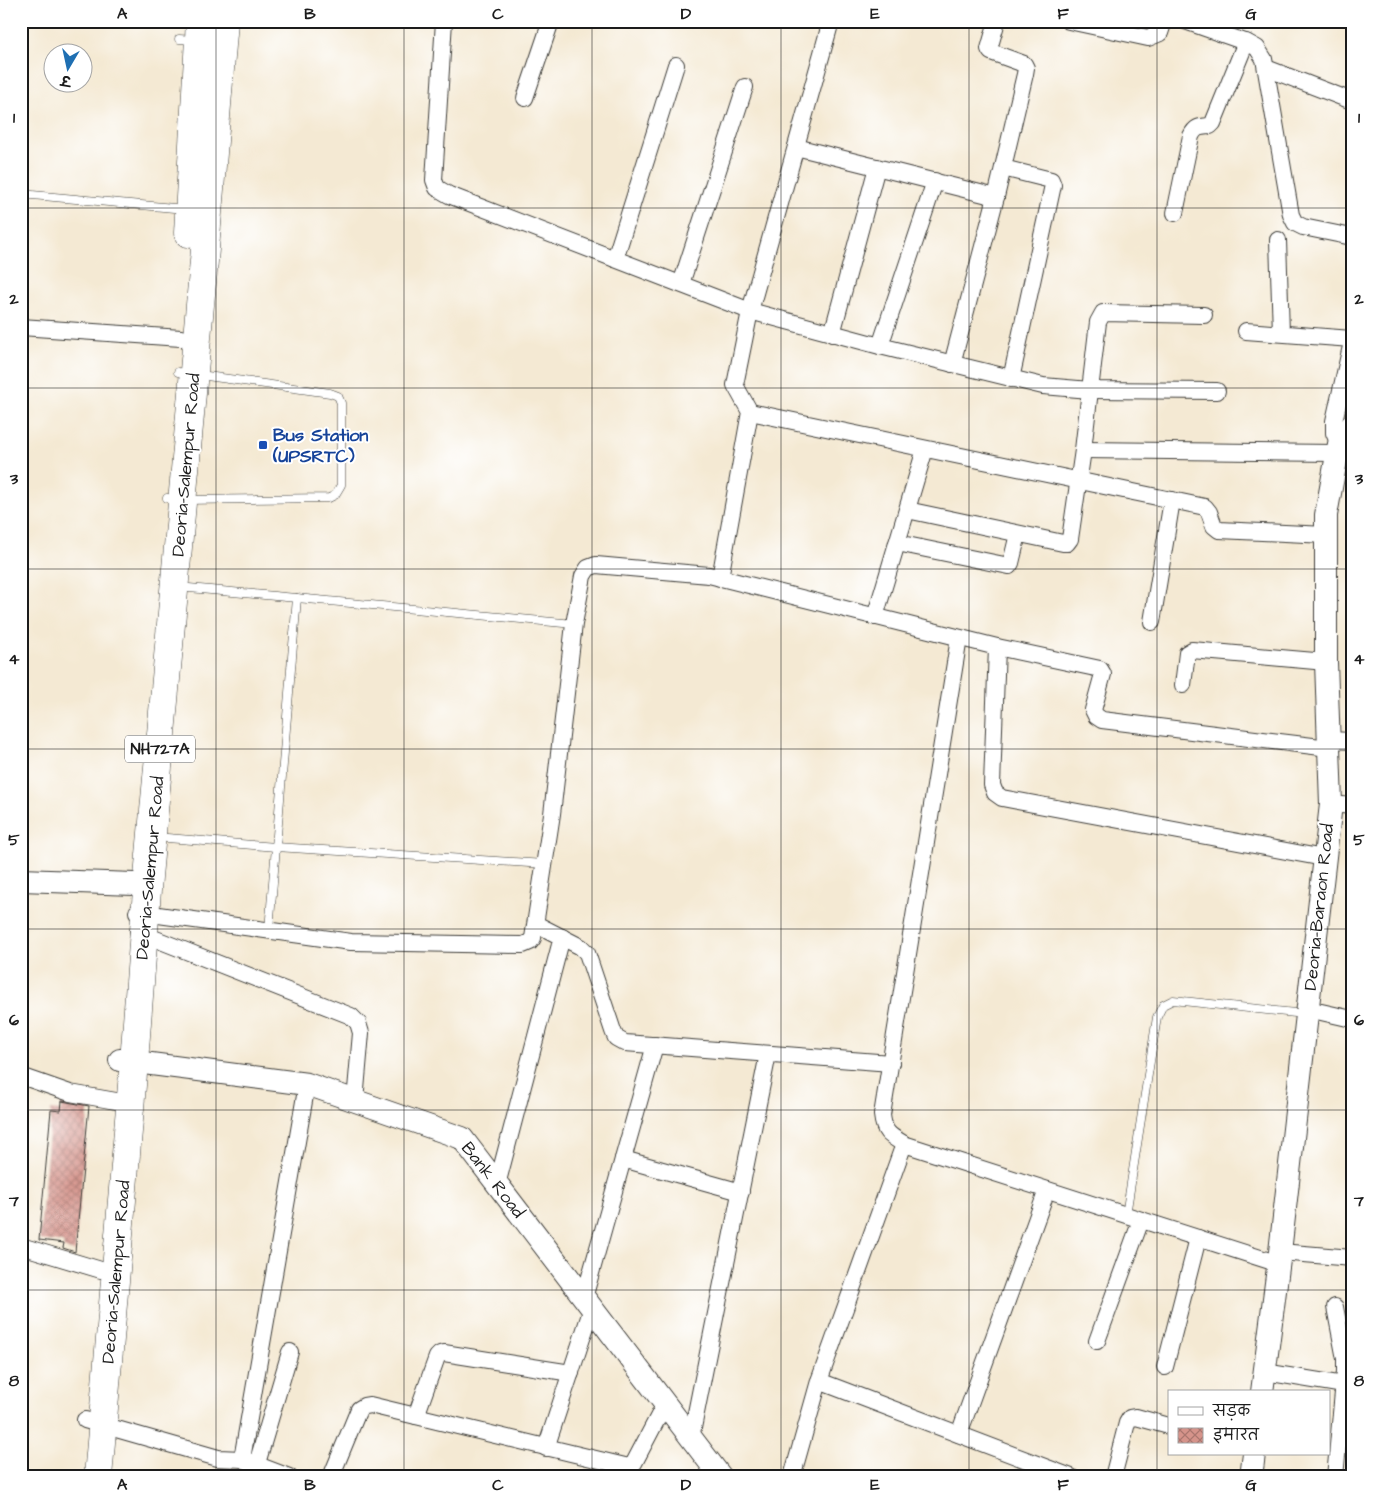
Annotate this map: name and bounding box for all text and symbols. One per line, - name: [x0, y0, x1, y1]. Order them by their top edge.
- text: A: [117, 3, 128, 25]
- text: B: [304, 3, 316, 25]
- text: C: [492, 3, 504, 25]
- text: D: [681, 3, 692, 25]
- text: E: [870, 3, 880, 25]
- text: F: [1057, 3, 1069, 25]
- text: G: [1245, 3, 1257, 25]
- north arrow: [42, 42, 92, 92]
- text: उ: [58, 69, 74, 91]
- text: 1: [13, 107, 16, 129]
- text: 1: [1358, 107, 1361, 129]
- text: 2: [8, 288, 19, 310]
- text: 2: [1353, 288, 1364, 310]
- street label: Deoria-Salempur Road: [166, 372, 206, 558]
- place label: Bus Station (UPSRTC): [272, 423, 368, 469]
- marker: Bus Station (UPSRTC): [257, 439, 269, 451]
- text: 3: [9, 468, 19, 490]
- text: 3: [1354, 468, 1364, 490]
- text: 4: [9, 648, 20, 670]
- text: 4: [1354, 648, 1365, 670]
- road number: NH727A: [125, 736, 195, 762]
- street label: Deoria-Salempur Road: [130, 775, 170, 961]
- street label: Deoria-Baraon Road: [1298, 822, 1340, 992]
- text: 5: [8, 829, 20, 851]
- text: 5: [1353, 829, 1365, 851]
- text: 6: [9, 1009, 19, 1031]
- text: 6: [1354, 1009, 1364, 1031]
- street label: Bank Road: [455, 1137, 531, 1223]
- street label: Deoria-Salempur Road: [96, 1179, 136, 1365]
- text: 7: [8, 1190, 19, 1212]
- text: 7: [1353, 1190, 1364, 1212]
- text: 8: [9, 1370, 20, 1392]
- text: 8: [1354, 1370, 1365, 1392]
- legend: [1168, 1390, 1330, 1456]
- text: सड़क: [1212, 1401, 1251, 1422]
- text: इमारत: [1213, 1425, 1260, 1446]
- text: A: [117, 1474, 128, 1496]
- text: B: [304, 1474, 316, 1496]
- text: C: [492, 1474, 504, 1496]
- text: D: [681, 1474, 692, 1496]
- text: E: [870, 1474, 880, 1496]
- text: F: [1057, 1474, 1069, 1496]
- text: G: [1245, 1474, 1257, 1496]

